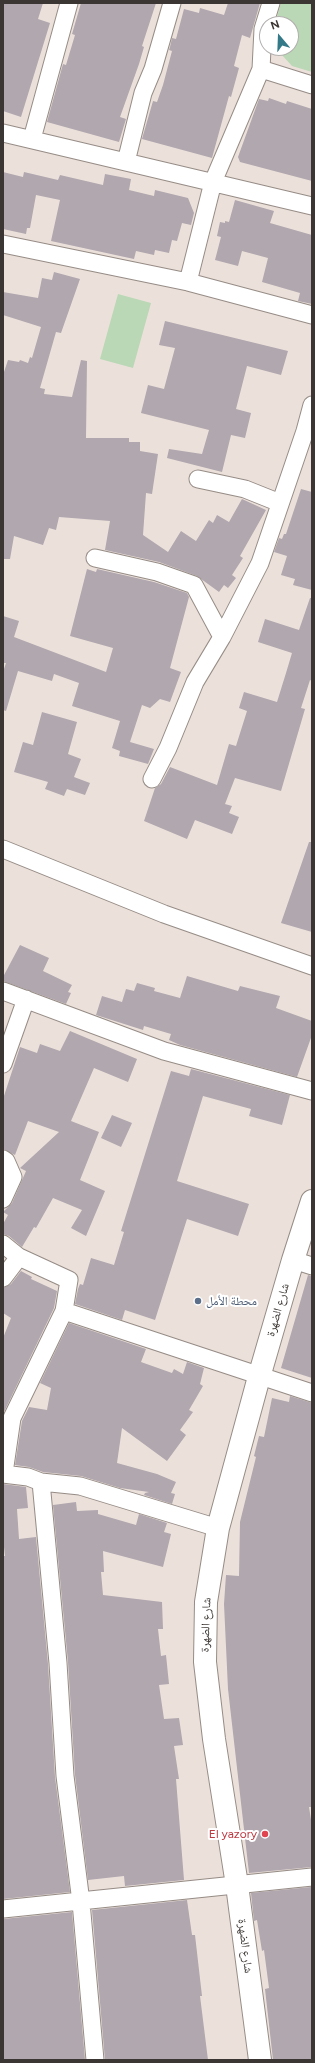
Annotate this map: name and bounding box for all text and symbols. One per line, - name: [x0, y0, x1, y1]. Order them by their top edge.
- north arrow: [259, 16, 299, 56]
- text: N: [269, 18, 281, 33]
- street label: شارع الضهرة: [264, 1282, 292, 1338]
- place label: محطة الأمل: [206, 1294, 257, 1308]
- marker: محطة الأمل: [193, 1296, 203, 1306]
- street label: شارع الضهرة: [198, 1597, 214, 1653]
- place label: El yazory: [209, 1827, 257, 1841]
- marker: El yazory: [260, 1829, 270, 1839]
- street label: شارع الضهرة: [235, 1918, 255, 1974]

